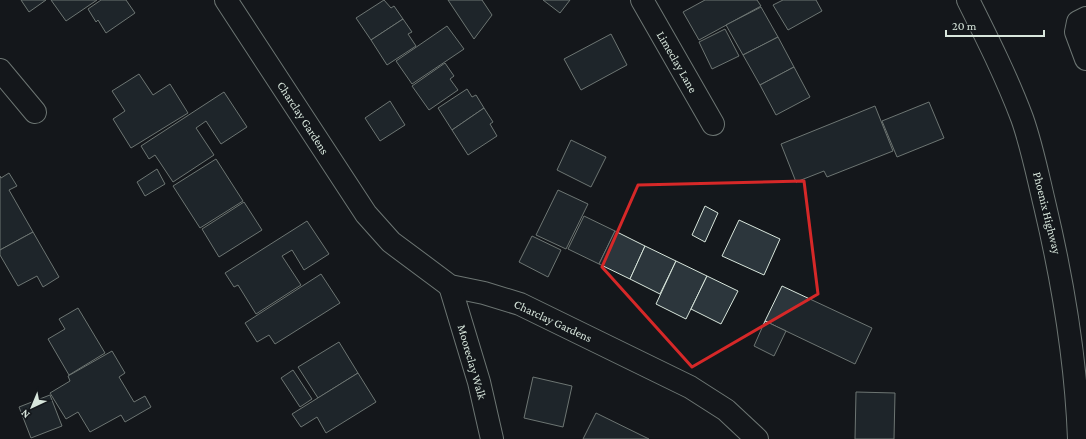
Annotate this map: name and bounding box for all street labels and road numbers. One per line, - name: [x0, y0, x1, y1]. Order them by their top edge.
- street label: Limeclay Lane: [654, 29, 700, 95]
- street label: Charclay Gardens: [274, 79, 332, 157]
- street label: Phoenix Highway: [1030, 170, 1064, 256]
- street label: Charclay Gardens: [512, 297, 594, 345]
- street label: Mooreclay Walk: [455, 323, 489, 401]

